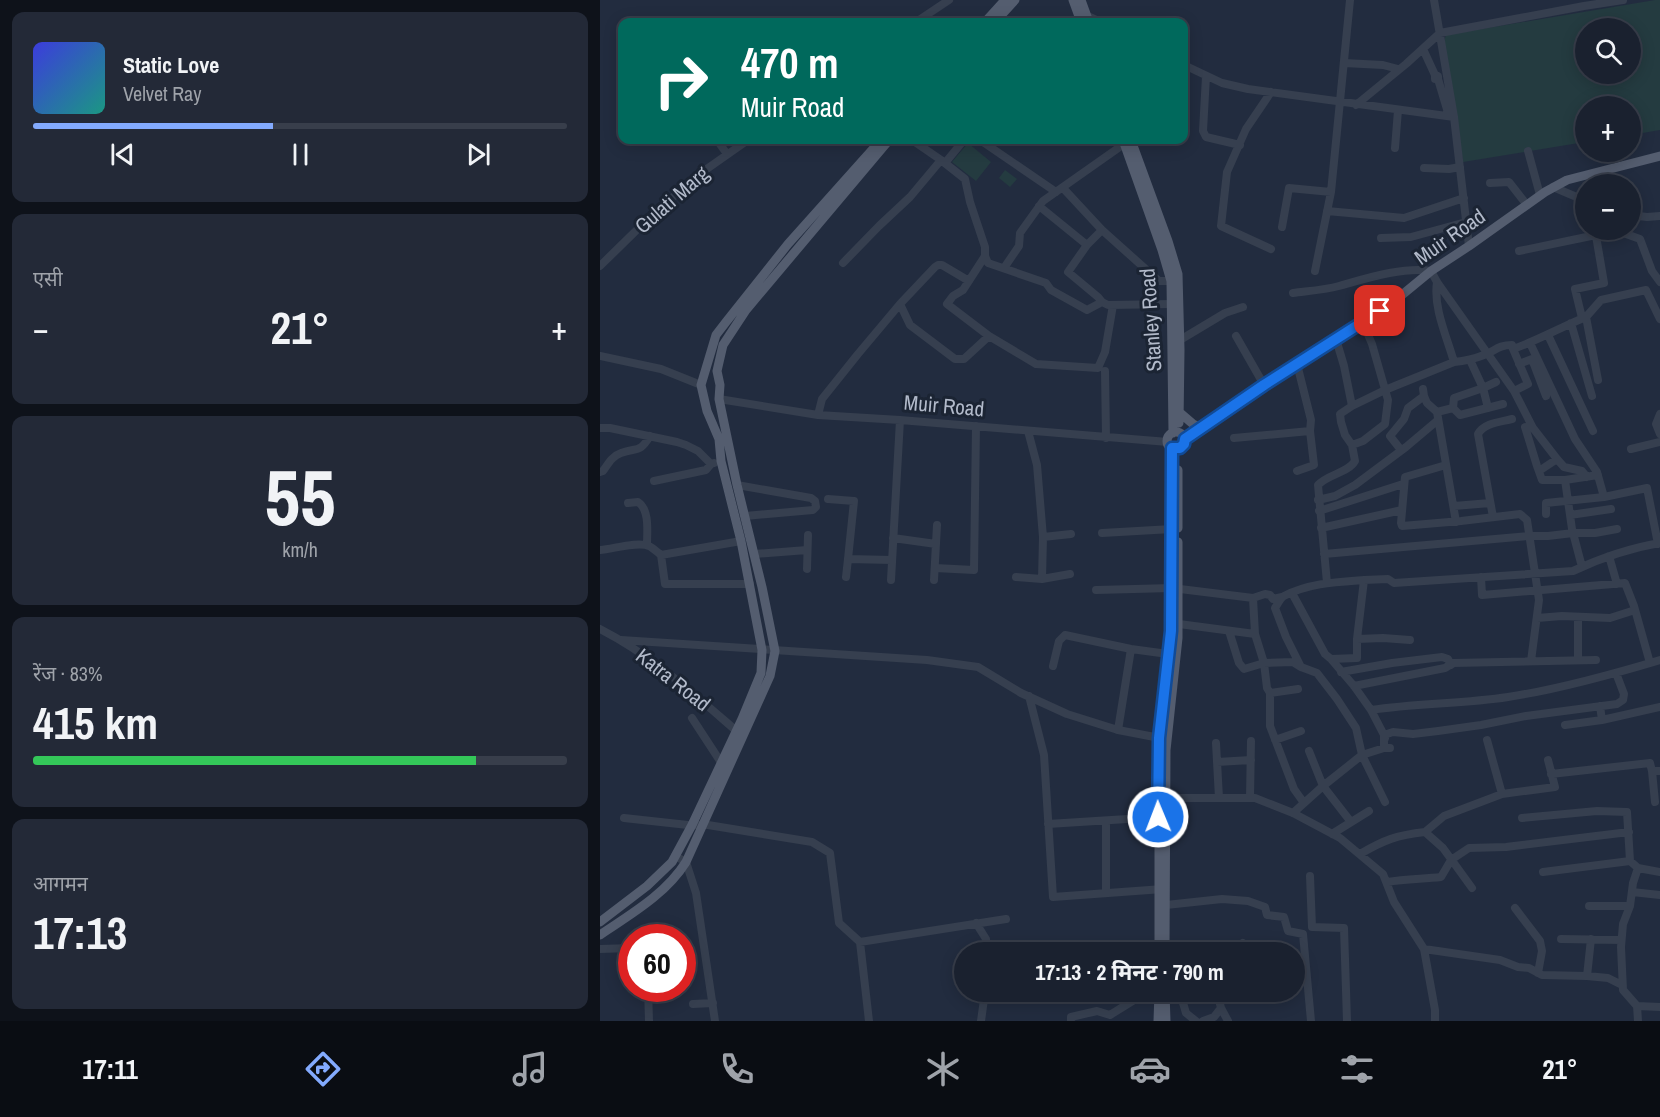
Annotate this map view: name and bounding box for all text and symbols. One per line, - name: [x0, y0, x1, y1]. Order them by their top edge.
- map controls: [1575, 18, 1641, 240]
- button: search: [1575, 18, 1641, 84]
- text: 470 m: [741, 35, 839, 91]
- icon: right: [642, 42, 720, 120]
- text: Static Love: [123, 50, 219, 80]
- text: Velvet Ray: [123, 80, 201, 107]
- text: Muir Road: [741, 89, 844, 125]
- button: +: [1575, 96, 1641, 162]
- icon: previous: [106, 138, 139, 171]
- icon: pause: [284, 138, 317, 171]
- icon: next: [462, 138, 495, 171]
- street label: Gulati Marg: [628, 159, 715, 240]
- button: −: [1575, 174, 1641, 240]
- street label: Muir Road: [1408, 202, 1491, 272]
- text: एसी: [33, 265, 63, 292]
- street label: Stanley Road: [1132, 267, 1169, 373]
- pin: [1354, 285, 1405, 336]
- icon: arrive: [1363, 294, 1396, 327]
- text: 21°: [270, 297, 330, 358]
- text: −: [33, 306, 49, 350]
- text: +: [551, 306, 567, 350]
- street label: Muir Road: [903, 388, 985, 423]
- text: 55: [264, 444, 336, 549]
- text: km/h: [282, 536, 318, 563]
- street label: Katra Road: [630, 641, 717, 718]
- text: रेंज · 83%: [33, 660, 103, 687]
- text: 415 km: [33, 692, 158, 753]
- position arrow: [1126, 785, 1190, 849]
- text: आगमन: [33, 870, 88, 897]
- text: 17:13: [33, 902, 127, 963]
- speed limit sign: 60: [618, 924, 696, 1002]
- text: 17:13 · 2 मिनट · 790 m: [1035, 957, 1224, 987]
- icon: directions: [302, 1048, 344, 1090]
- icon: music: [509, 1048, 551, 1090]
- icon: phone: [716, 1048, 758, 1090]
- icon: climate: [922, 1048, 964, 1090]
- icon: car: [1129, 1048, 1171, 1090]
- icon: filters: [1336, 1048, 1378, 1090]
- text: 17:11: [82, 1051, 138, 1087]
- text: 21°: [1542, 1051, 1578, 1087]

